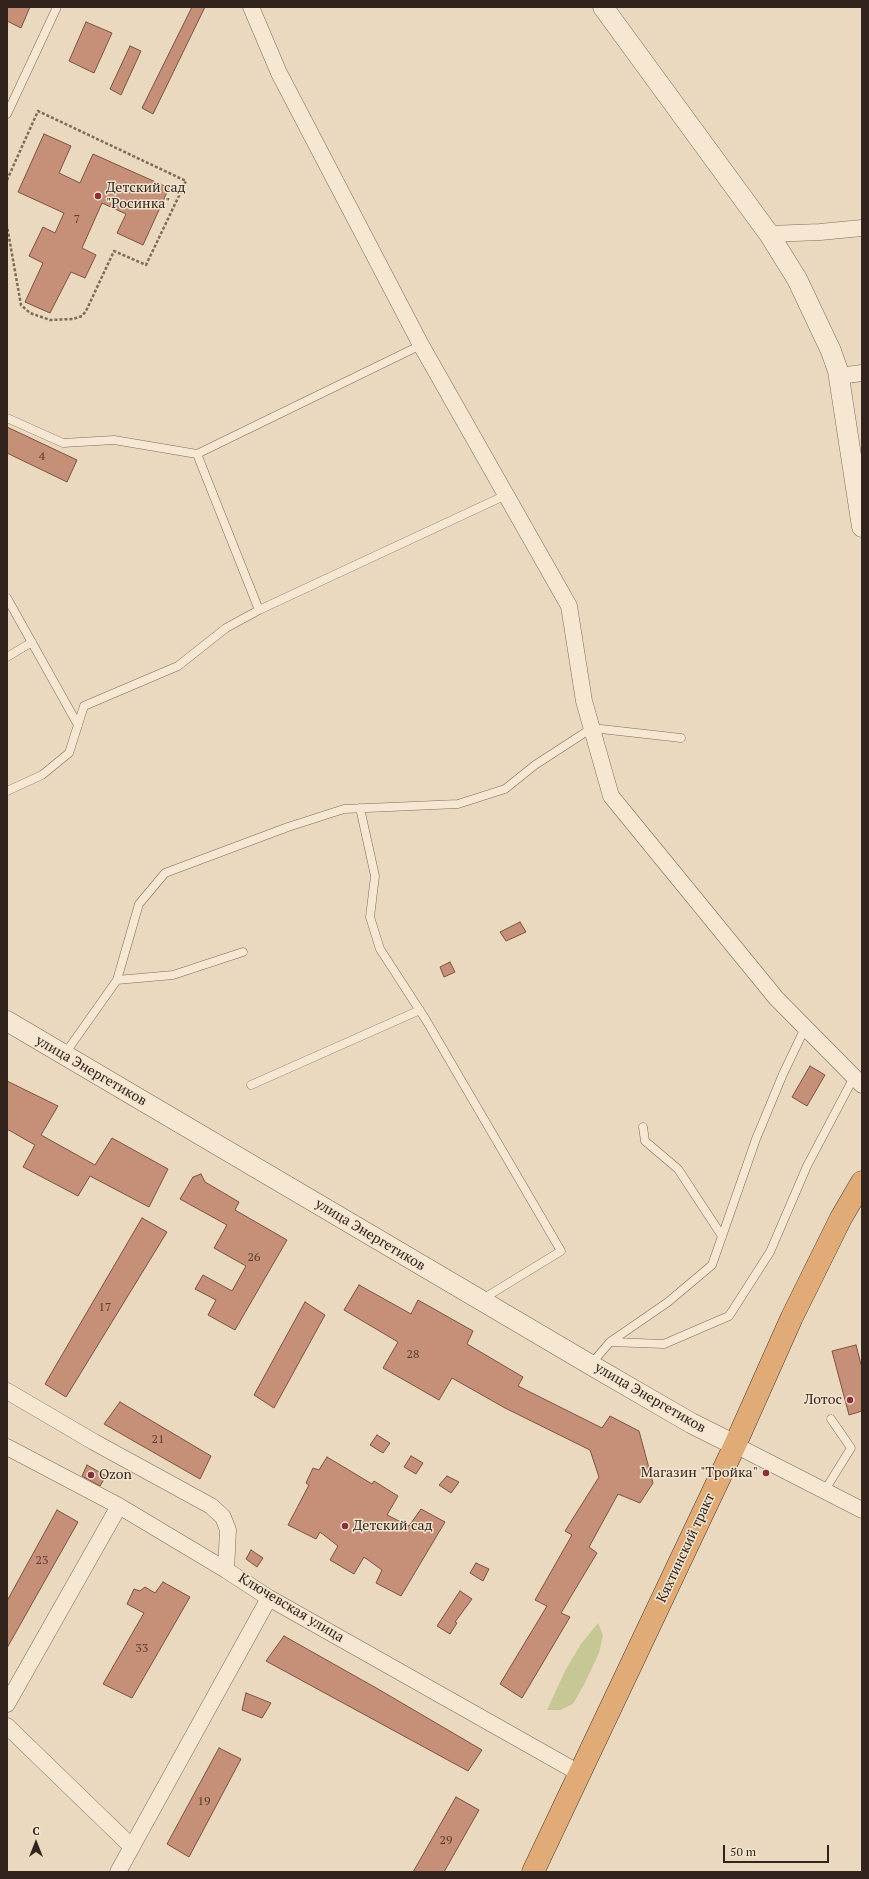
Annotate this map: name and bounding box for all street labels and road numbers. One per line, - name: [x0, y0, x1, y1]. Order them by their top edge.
- street label: улица Энергетиков: [32, 1032, 150, 1110]
- street label: улица Энергетиков: [312, 1195, 428, 1275]
- street label: улица Энергетиков: [591, 1359, 709, 1437]
- street label: Кяхтинский тракт: [653, 1491, 719, 1605]
- street label: Ключевская улица: [235, 1570, 347, 1646]

